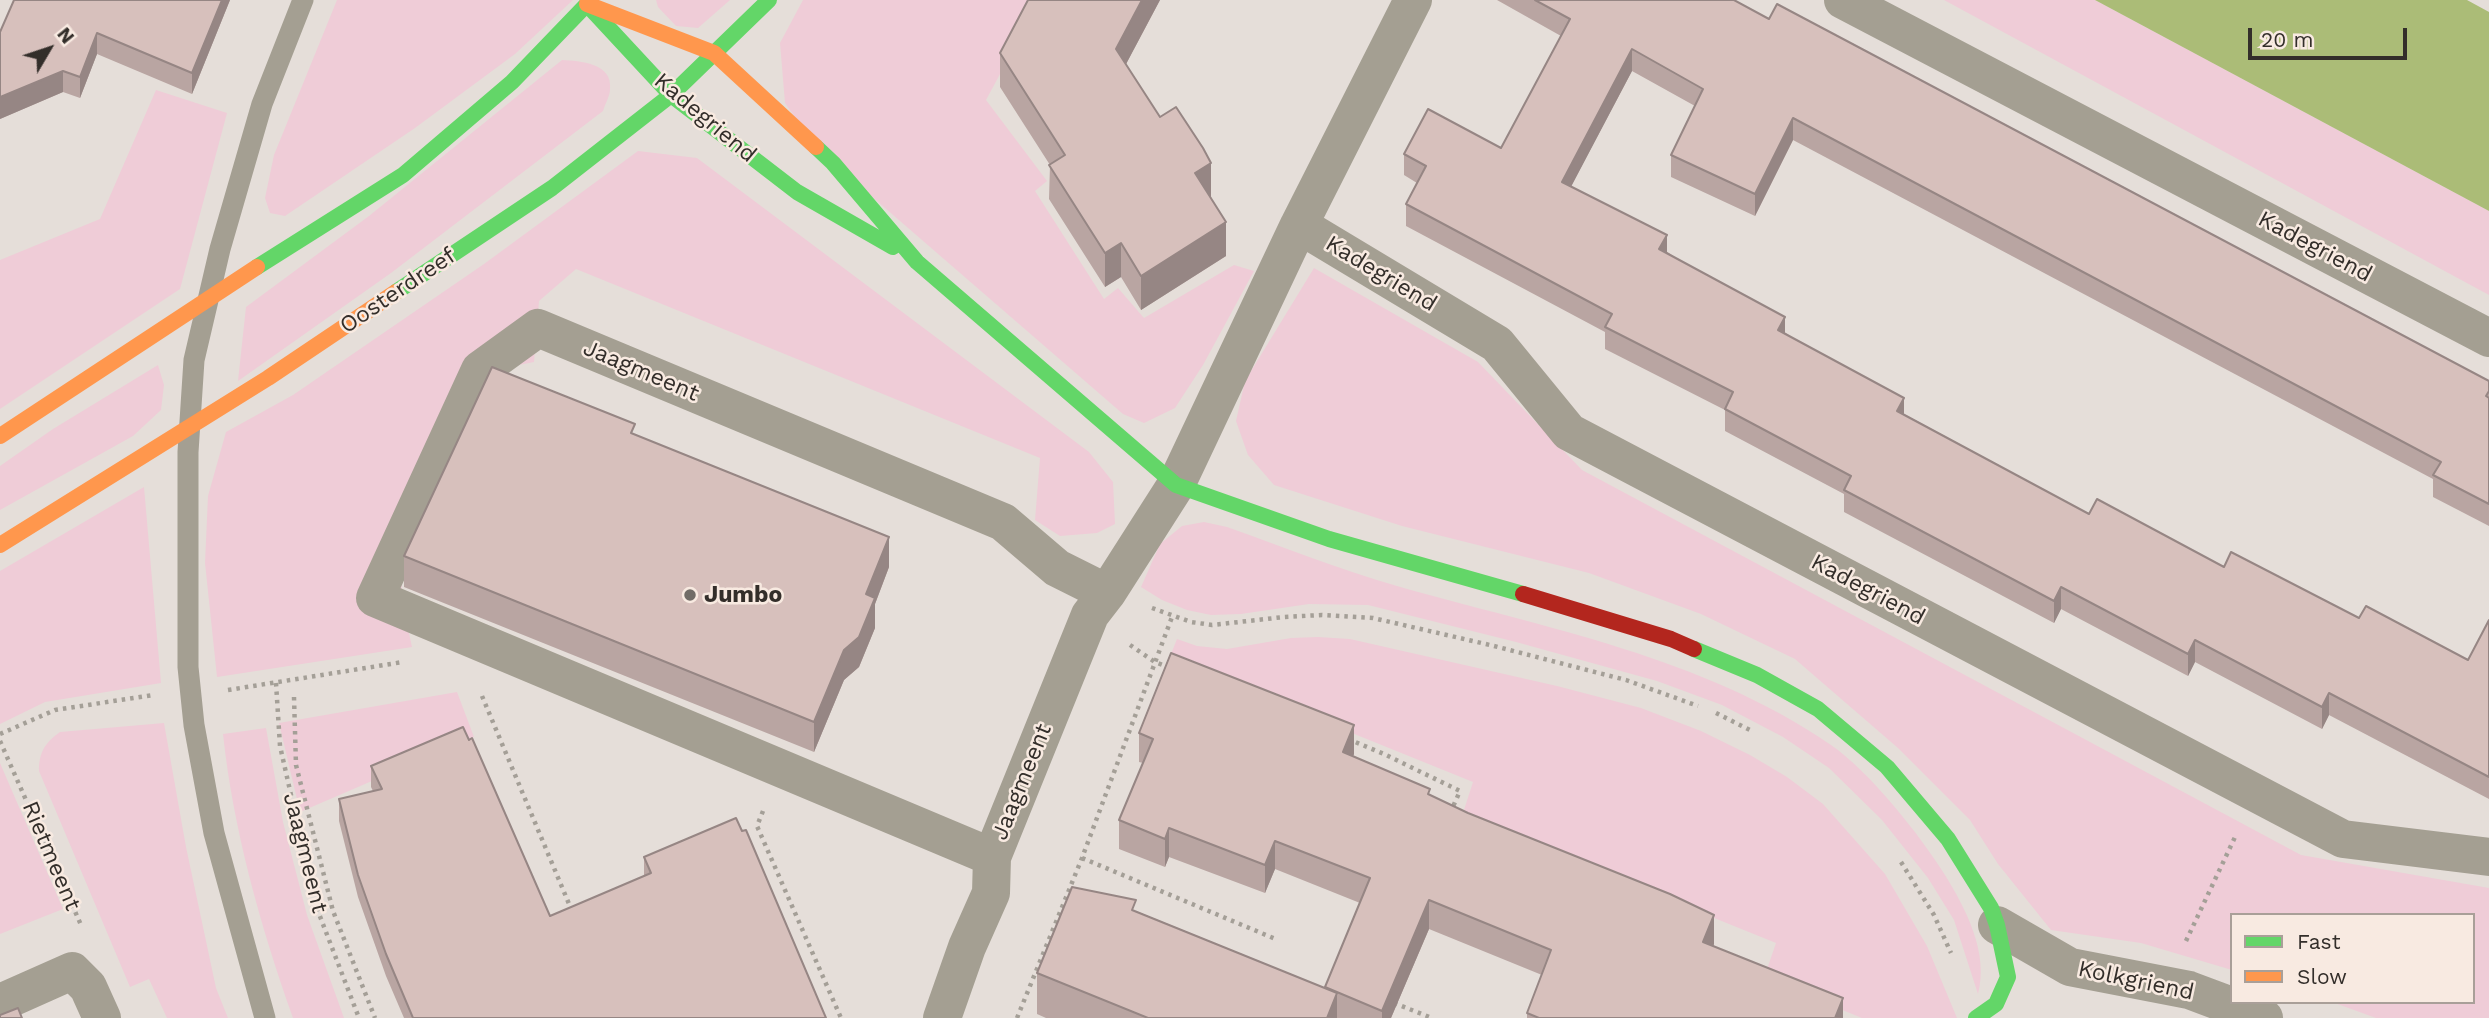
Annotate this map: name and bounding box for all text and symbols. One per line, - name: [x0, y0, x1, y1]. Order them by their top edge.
- north arrow: [14, 14, 84, 84]
- scale bar: [2251, 14, 2410, 58]
- text: N: [52, 23, 79, 48]
- text: 20 m: [2261, 27, 2313, 52]
- street label: Kadegriend: [648, 67, 762, 169]
- street label: Kadegriend: [2253, 205, 2377, 289]
- street label: Kadegriend: [1320, 230, 1442, 318]
- street label: Oosterdreef: [335, 242, 461, 340]
- street label: Jaagmeent: [579, 334, 703, 408]
- street label: Kadegriend: [1806, 548, 1930, 632]
- place label: Jumbo: [704, 581, 782, 609]
- marker: Jumbo: [682, 587, 698, 603]
- street label: Jaagmeent: [986, 720, 1058, 844]
- street label: Jaagmeent: [277, 790, 333, 916]
- street label: Rietmeent: [16, 797, 86, 915]
- legend: [2230, 913, 2475, 1004]
- text: Fast: [2297, 929, 2341, 954]
- street label: Kolkgriend: [2076, 955, 2196, 1007]
- text: Slow: [2297, 964, 2347, 989]

